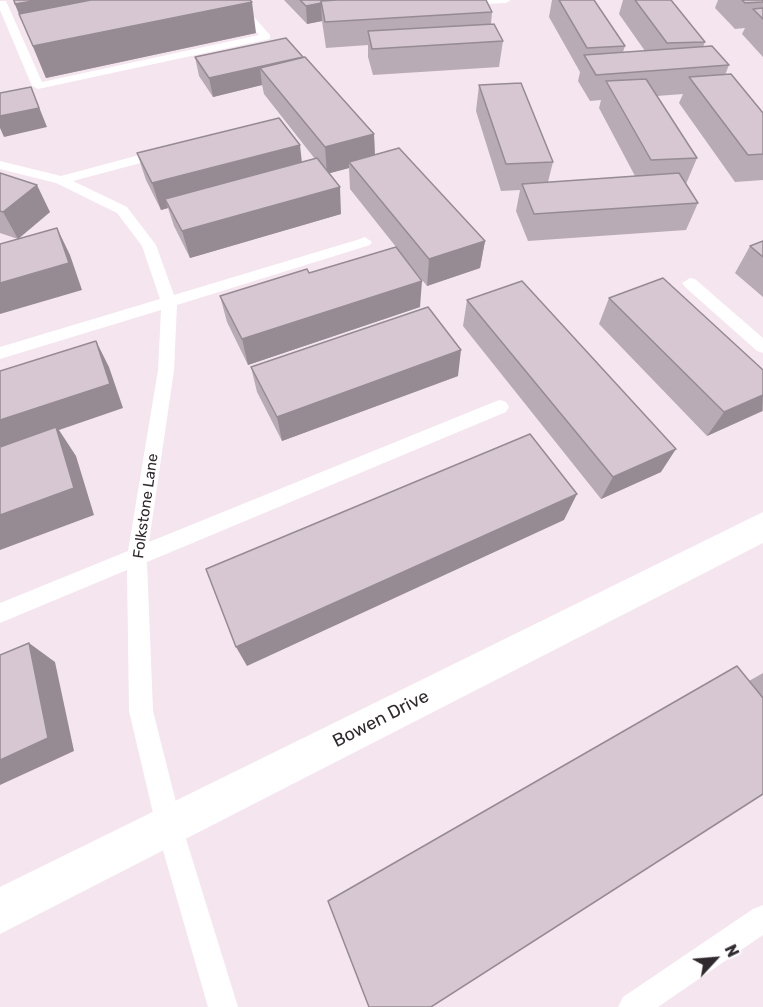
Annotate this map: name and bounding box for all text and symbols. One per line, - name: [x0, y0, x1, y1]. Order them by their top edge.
- street label: Folkstone Lane: [130, 452, 162, 560]
- street label: Bowen Drive: [329, 686, 433, 752]
- north arrow: [685, 929, 745, 989]
- text: N: [721, 942, 743, 960]

